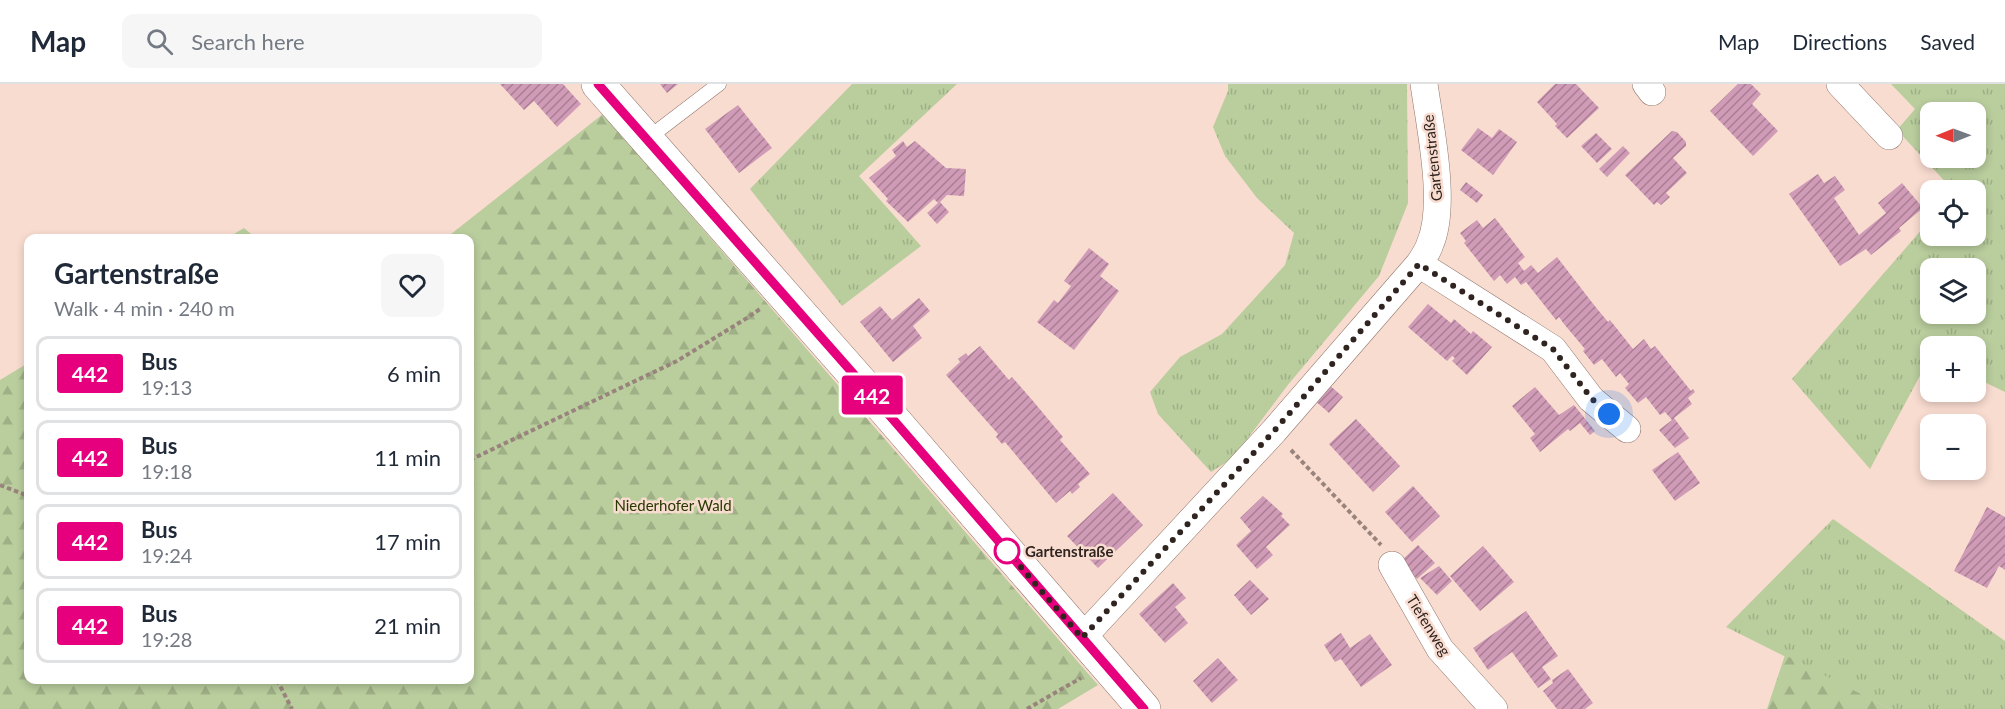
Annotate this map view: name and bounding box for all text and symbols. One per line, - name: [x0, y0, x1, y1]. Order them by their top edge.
- search box: [122, 14, 542, 68]
- text: Map: [30, 24, 86, 58]
- icon: search: [143, 25, 176, 58]
- text: Search here: [191, 28, 305, 55]
- text: Map: [1718, 29, 1759, 54]
- text: Directions: [1792, 29, 1887, 54]
- text: Saved: [1920, 29, 1975, 54]
- north arrow: [1920, 102, 1986, 168]
- map controls: [1920, 102, 1986, 480]
- street label: Gartenstraße: [1419, 114, 1445, 202]
- button: locate: [1920, 180, 1986, 246]
- button: heart: [381, 254, 444, 317]
- text: Gartenstraße: [54, 256, 219, 290]
- button: layers: [1920, 258, 1986, 324]
- text: Walk · 4 min · 240 m: [54, 296, 235, 320]
- button: +: [1920, 336, 1986, 402]
- text: Bus: [141, 348, 177, 375]
- text: 6 min: [387, 360, 441, 387]
- text: 442: [72, 361, 108, 386]
- text: 19:13: [141, 375, 192, 399]
- line badge: 442: [838, 376, 906, 414]
- text: 442: [854, 383, 890, 408]
- your location: [1594, 399, 1624, 429]
- button: −: [1920, 414, 1986, 480]
- text: Bus: [141, 432, 177, 459]
- text: 11 min: [374, 444, 441, 471]
- text: 442: [72, 445, 108, 470]
- text: 19:18: [141, 459, 192, 483]
- park label: Niederhofer Wald: [614, 496, 732, 514]
- text: Bus: [141, 516, 177, 543]
- text: 17 min: [374, 528, 441, 555]
- text: 442: [72, 529, 108, 554]
- marker: Gartenstraße: [994, 538, 1020, 564]
- place label: Gartenstraße: [1025, 542, 1113, 560]
- text: 19:24: [141, 543, 192, 567]
- street label: Tiefenweg: [1403, 591, 1455, 659]
- text: Bus: [141, 600, 177, 627]
- text: 21 min: [374, 612, 441, 639]
- text: 442: [72, 613, 108, 638]
- text: 19:28: [141, 627, 192, 651]

